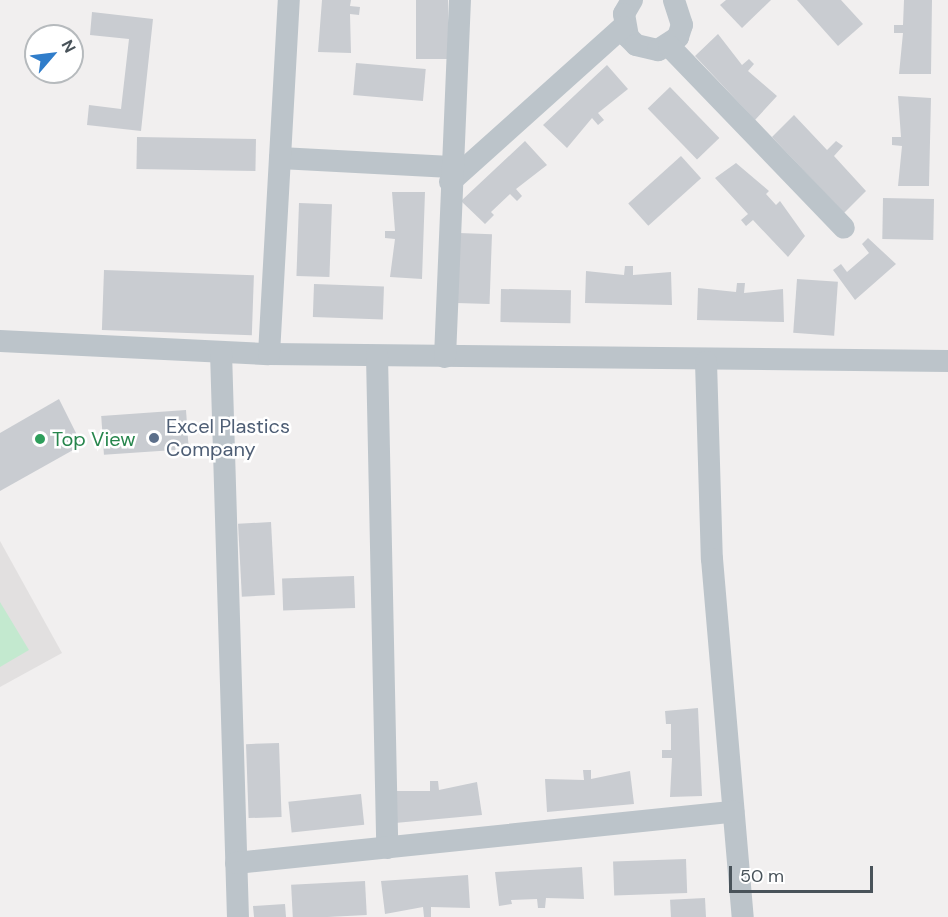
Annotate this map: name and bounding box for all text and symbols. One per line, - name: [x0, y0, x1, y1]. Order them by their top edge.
- north arrow: [24, 24, 84, 84]
- text: N: [57, 36, 81, 56]
- place label: Excel Plastics Company: [166, 414, 290, 461]
- place label: Top View: [52, 427, 136, 451]
- marker: Excel Plastics Company: [147, 431, 161, 445]
- marker: Top View: [33, 432, 47, 446]
- scale bar: [732, 854, 876, 892]
- text: 50 m: [740, 864, 784, 888]

